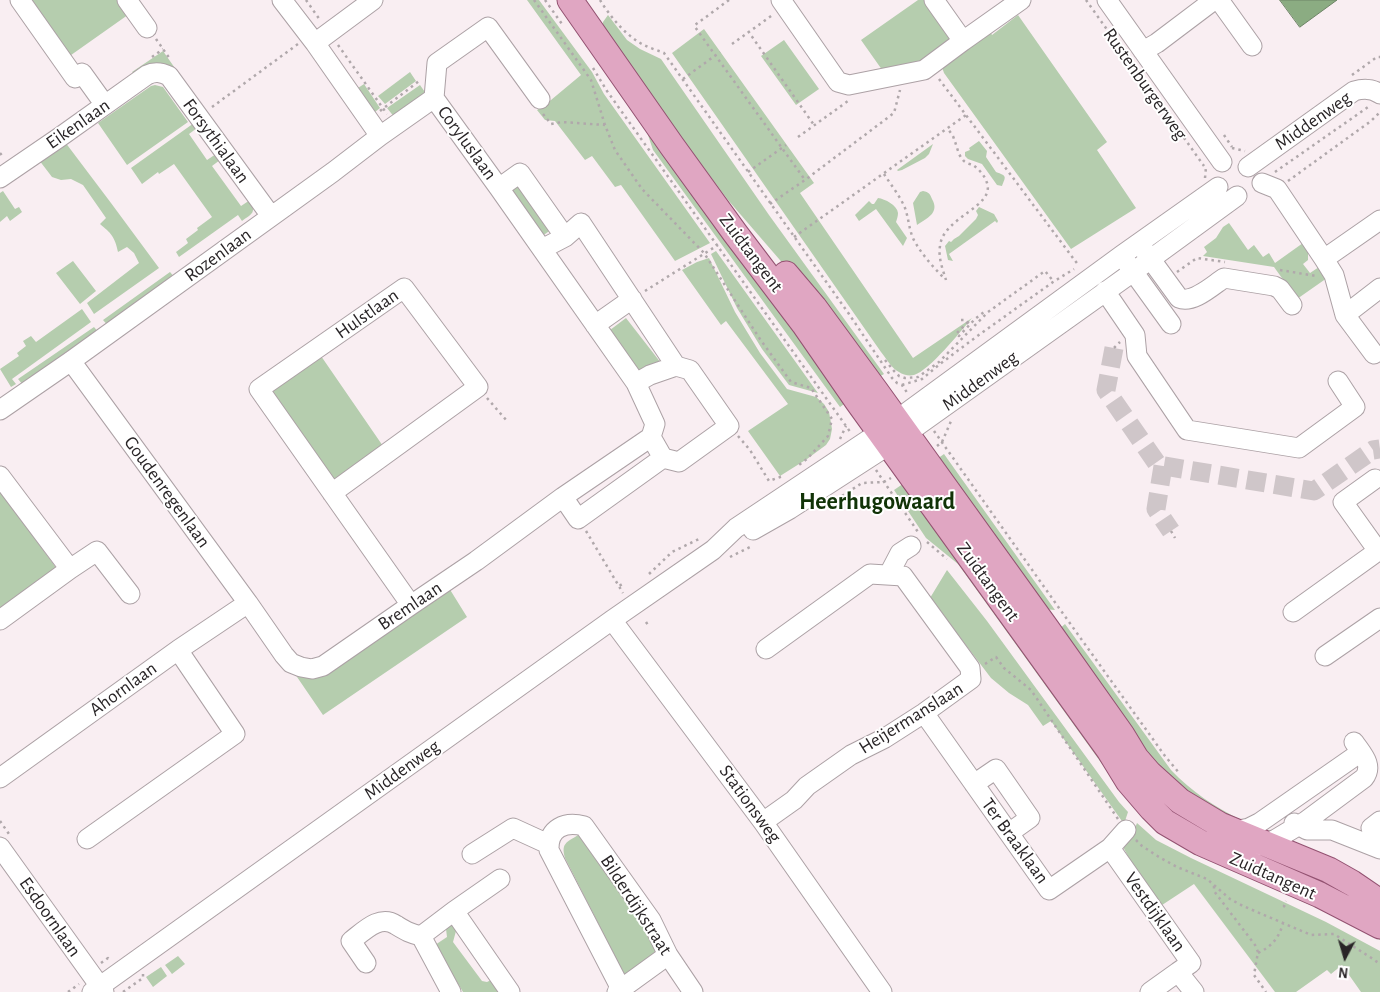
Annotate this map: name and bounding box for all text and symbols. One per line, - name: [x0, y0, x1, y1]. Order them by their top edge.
- street label: Rustenburgerweg: [1098, 24, 1192, 144]
- street label: Middenweg: [1270, 86, 1356, 156]
- street label: Eikenlaan: [42, 94, 114, 154]
- street label: Forsythialaan: [178, 94, 254, 188]
- street label: Coryluslaan: [432, 101, 502, 185]
- street label: Zuidtangent: [714, 209, 788, 297]
- street label: Rozenlaan: [180, 223, 256, 287]
- street label: Hulstlaan: [331, 284, 403, 344]
- street label: Middenweg: [938, 346, 1022, 416]
- street label: Goudenregenlaan: [119, 432, 215, 552]
- district label: Heerhugowaard: [799, 488, 955, 516]
- street label: Zuidtangent: [952, 538, 1024, 626]
- street label: Bremlaan: [374, 576, 446, 636]
- street label: Ahornlaan: [85, 657, 161, 721]
- street label: Heijermanslaan: [855, 677, 967, 759]
- street label: Middenweg: [360, 735, 444, 805]
- street label: Stationsweg: [714, 761, 786, 847]
- street label: Ter Braaklaan: [976, 794, 1054, 888]
- street label: Zuidtangent: [1226, 847, 1320, 905]
- street label: Bilderdijkstraat: [595, 851, 677, 959]
- street label: Vestdijklaan: [1119, 868, 1191, 956]
- street label: Esdoornlaan: [14, 873, 86, 961]
- north arrow: [1320, 932, 1370, 982]
- text: N: [1338, 964, 1349, 979]

